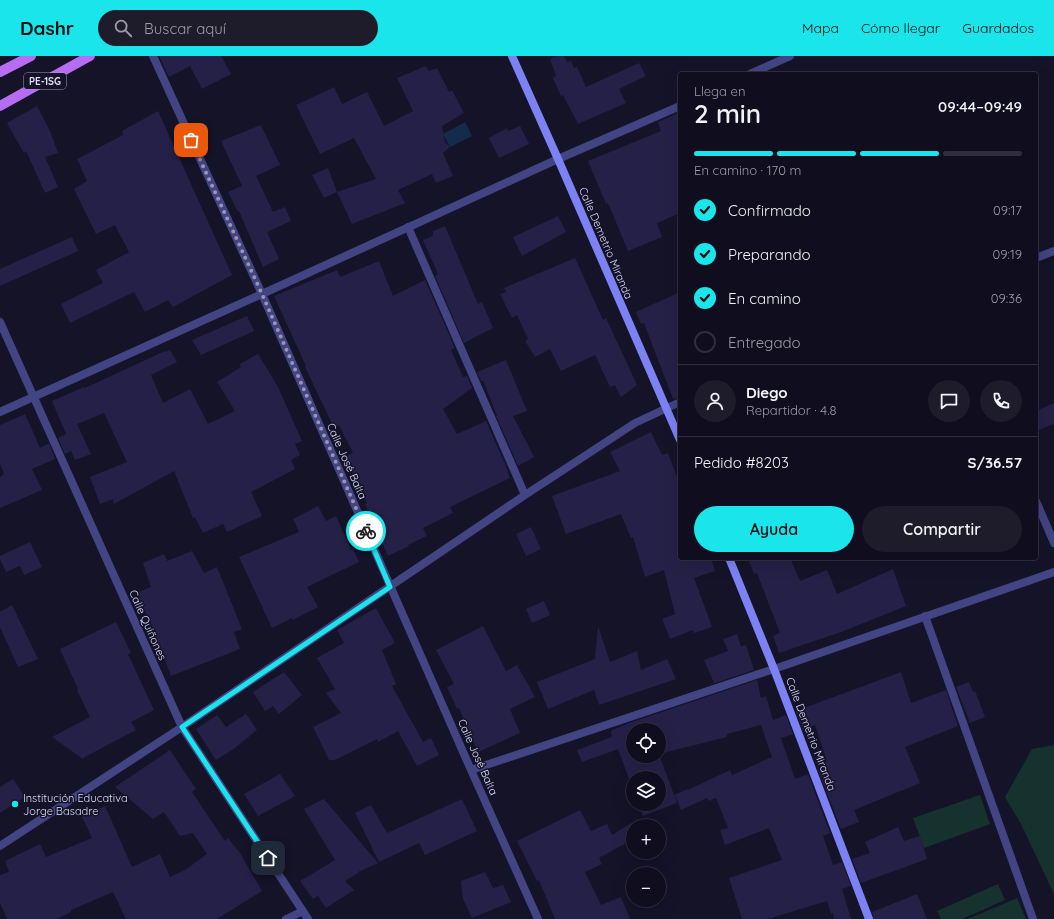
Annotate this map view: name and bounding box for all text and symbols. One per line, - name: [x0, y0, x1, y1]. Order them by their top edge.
- search box: [98, 10, 378, 46]
- text: Dashr: [20, 16, 74, 40]
- icon: search: [112, 17, 134, 39]
- text: Buscar aquí: [144, 19, 226, 38]
- text: Mapa: [802, 19, 839, 37]
- text: Cómo llegar: [861, 19, 940, 37]
- text: Guardados: [962, 19, 1034, 37]
- road number: PE-1SG: [24, 73, 66, 89]
- text: Llega en: [694, 83, 745, 99]
- text: 2 min: [694, 97, 761, 130]
- text: 09:44–09:49: [938, 97, 1022, 116]
- pin: [174, 123, 208, 157]
- icon: bag: [180, 129, 202, 151]
- text: En camino · 170 m: [694, 162, 801, 178]
- street label: Calle Demetrio Miranda: [576, 185, 636, 301]
- icon: check: [694, 199, 716, 221]
- text: Confirmado: [728, 201, 811, 220]
- text: 09:17: [993, 202, 1022, 218]
- icon: check: [694, 243, 716, 265]
- text: Preparando: [728, 245, 811, 264]
- text: 09:19: [993, 246, 1022, 262]
- icon: check: [694, 287, 716, 309]
- text: En camino: [728, 289, 801, 308]
- text: 09:36: [991, 290, 1022, 306]
- text: Entregado: [728, 333, 801, 352]
- button: person: [694, 380, 736, 422]
- button: chat: [928, 380, 970, 422]
- button: phone: [980, 380, 1022, 422]
- text: Diego: [746, 383, 788, 402]
- text: Repartidor · 4.8: [746, 402, 837, 418]
- street label: Calle José Balta: [324, 421, 370, 501]
- text: Pedido #8203: [694, 453, 789, 472]
- text: S/36.57: [968, 453, 1022, 472]
- button: Ayuda: [694, 506, 854, 552]
- button: Compartir: [862, 506, 1022, 552]
- courier: [346, 511, 386, 551]
- icon: bike: [355, 520, 377, 542]
- street label: Calle Quiñones: [126, 587, 170, 663]
- street label: Calle Demetrio Miranda: [783, 675, 839, 793]
- street label: Calle José Balta: [455, 717, 501, 797]
- map controls: [626, 723, 666, 907]
- button: locate: [626, 723, 666, 763]
- button: layers: [626, 771, 666, 811]
- place label: Institución Educativa Jorge Basadre: [23, 791, 128, 818]
- marker: Institución Educativa Jorge Basadre: [10, 799, 20, 809]
- button: +: [626, 819, 666, 859]
- pin: [251, 841, 285, 875]
- icon: home: [257, 847, 279, 869]
- button: −: [626, 867, 666, 907]

